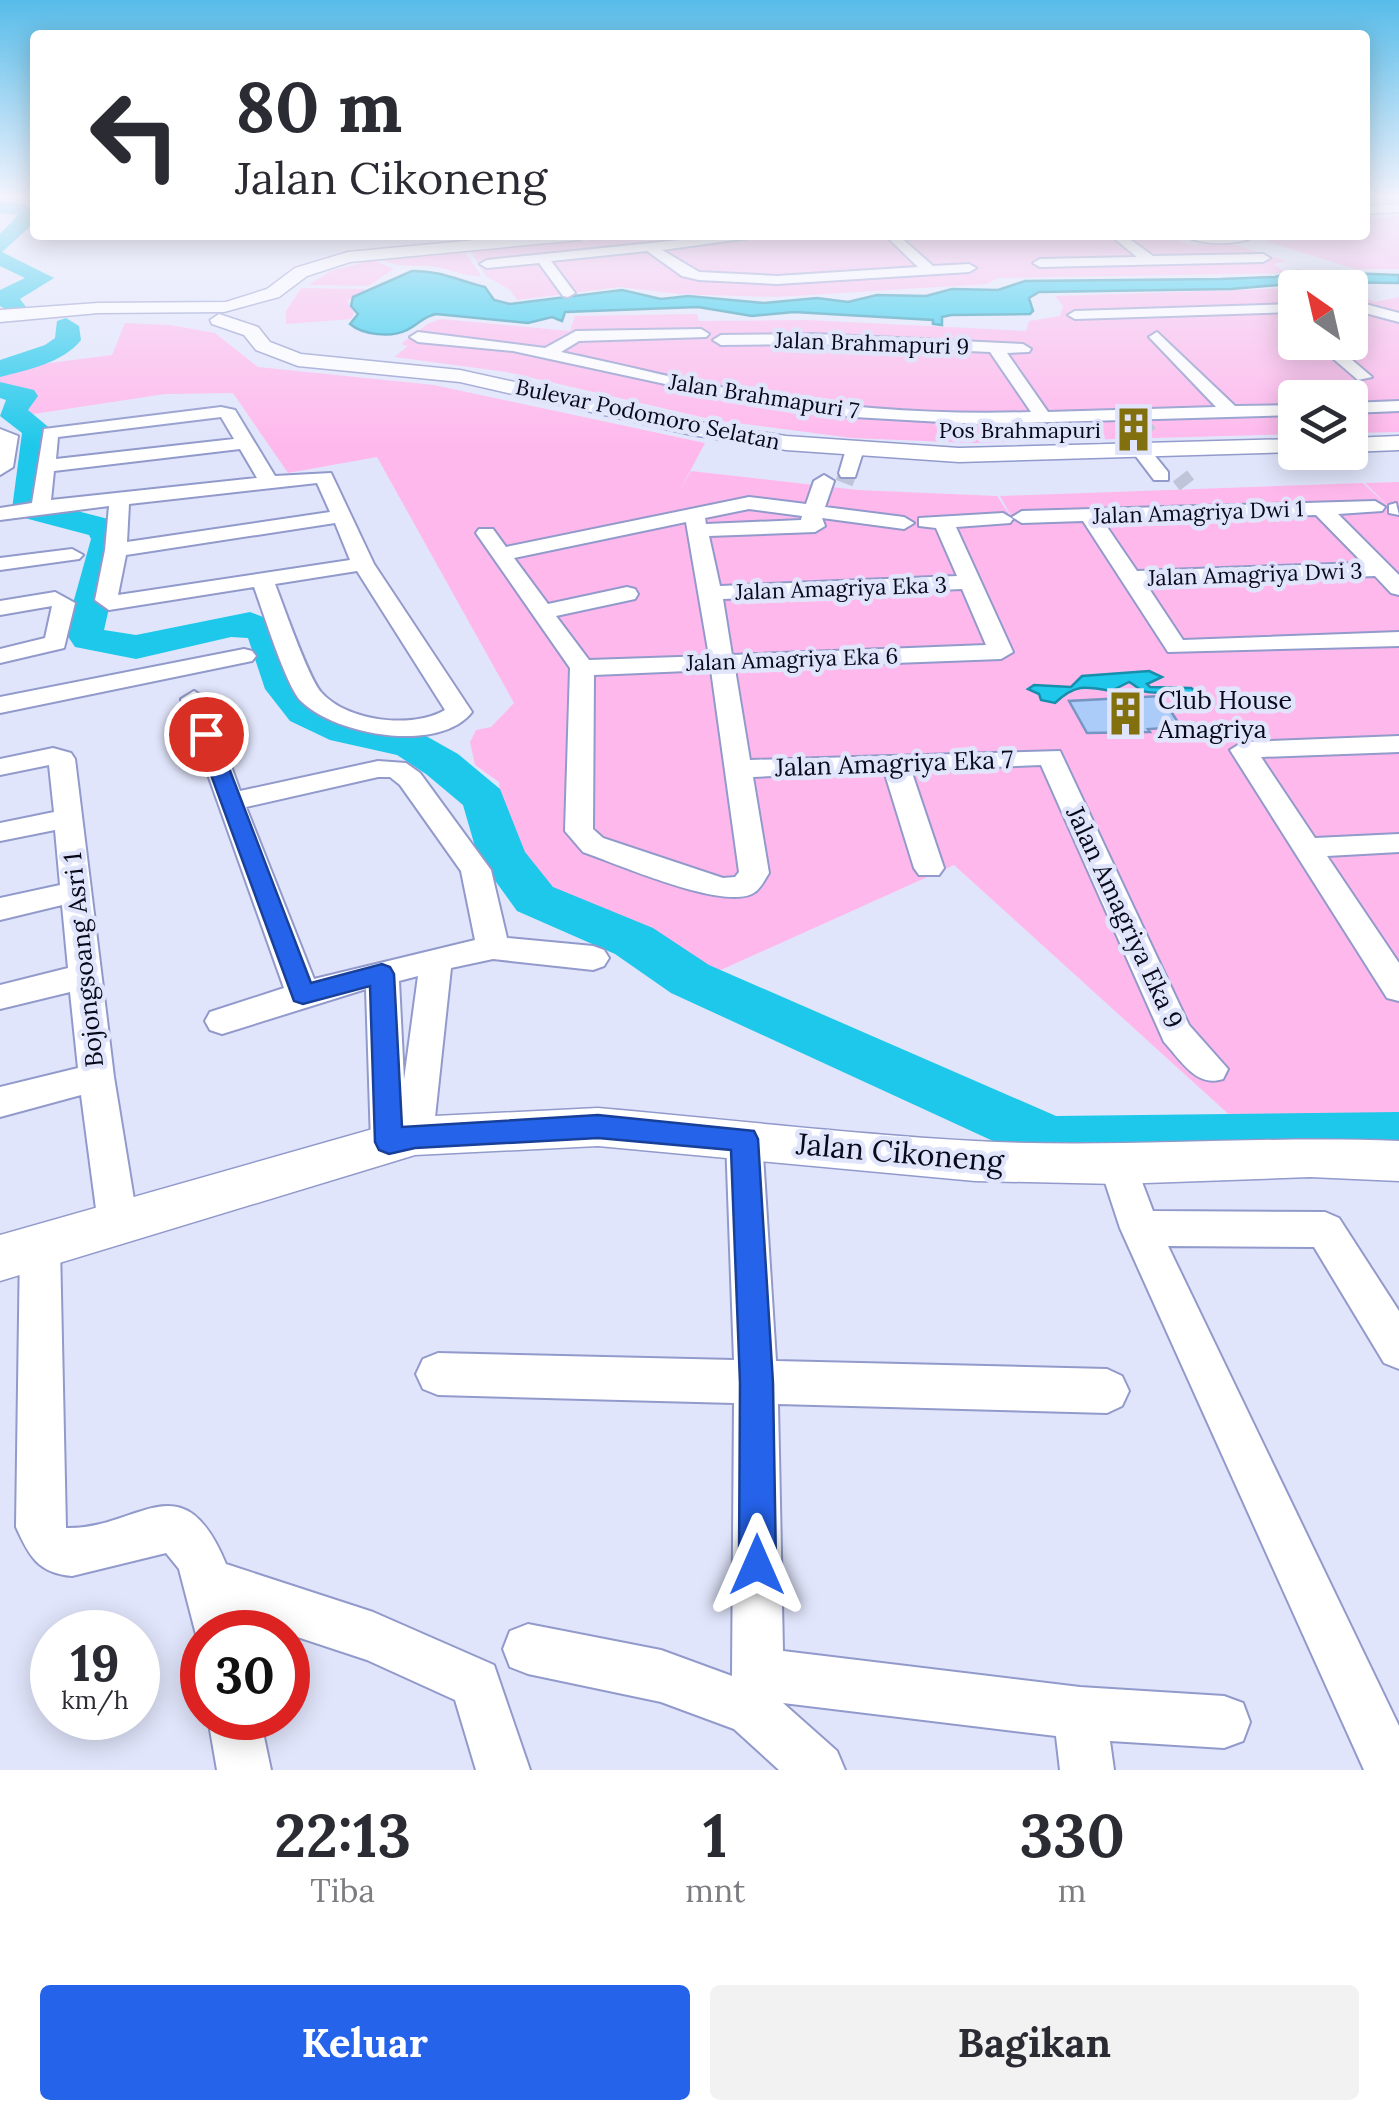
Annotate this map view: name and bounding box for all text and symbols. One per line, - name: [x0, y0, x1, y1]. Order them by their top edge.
- text: 80 m: [235, 62, 402, 151]
- icon: left: [70, 70, 200, 200]
- text: Jalan Cikoneng: [235, 149, 547, 206]
- north arrow: [1278, 270, 1368, 360]
- map controls: [1278, 270, 1368, 470]
- street label: Jalan Brahmapuri 9: [773, 326, 970, 360]
- street label: Jalan Brahmapuri 7: [666, 367, 861, 425]
- street label: Bulevar Podomoro Selatan: [513, 372, 783, 456]
- button: layers: [1278, 380, 1368, 470]
- building icon: Pos Brahmapuri: [1110, 406, 1158, 454]
- place label: Pos Brahmapuri: [939, 416, 1101, 444]
- street label: Jalan Amagriya Dwi 1: [1091, 494, 1304, 530]
- street label: Jalan Amagriya Dwi 3: [1146, 556, 1363, 592]
- street label: Jalan Amagriya Eka 3: [734, 570, 947, 606]
- street label: Jalan Amagriya Eka 6: [684, 641, 899, 677]
- place label: Club House Amagriya: [1157, 684, 1292, 745]
- building icon: Club House Amagriya: [1101, 690, 1149, 738]
- pin: [164, 692, 249, 777]
- icon: arrive: [179, 707, 234, 762]
- street label: Jalan Amagriya Eka 7: [773, 743, 1014, 783]
- street label: Jalan Amagriya Eka 9: [1059, 800, 1190, 1033]
- street label: Bojongsoang Asri 1: [56, 851, 110, 1069]
- street label: Jalan Cikoneng: [794, 1124, 1007, 1181]
- position arrow: [705, 1513, 809, 1617]
- speed limit sign: 30: [180, 1610, 310, 1740]
- text: 19: [70, 1631, 120, 1695]
- text: km/h: [61, 1684, 129, 1716]
- text: 22:13: [274, 1797, 411, 1873]
- text: 1: [703, 1797, 727, 1873]
- text: 330: [1019, 1797, 1125, 1873]
- text: Tiba: [310, 1870, 375, 1911]
- text: mnt: [685, 1870, 745, 1911]
- text: m: [1058, 1870, 1086, 1911]
- button: Keluar: [40, 1985, 690, 2100]
- button: Bagikan: [710, 1985, 1359, 2100]

